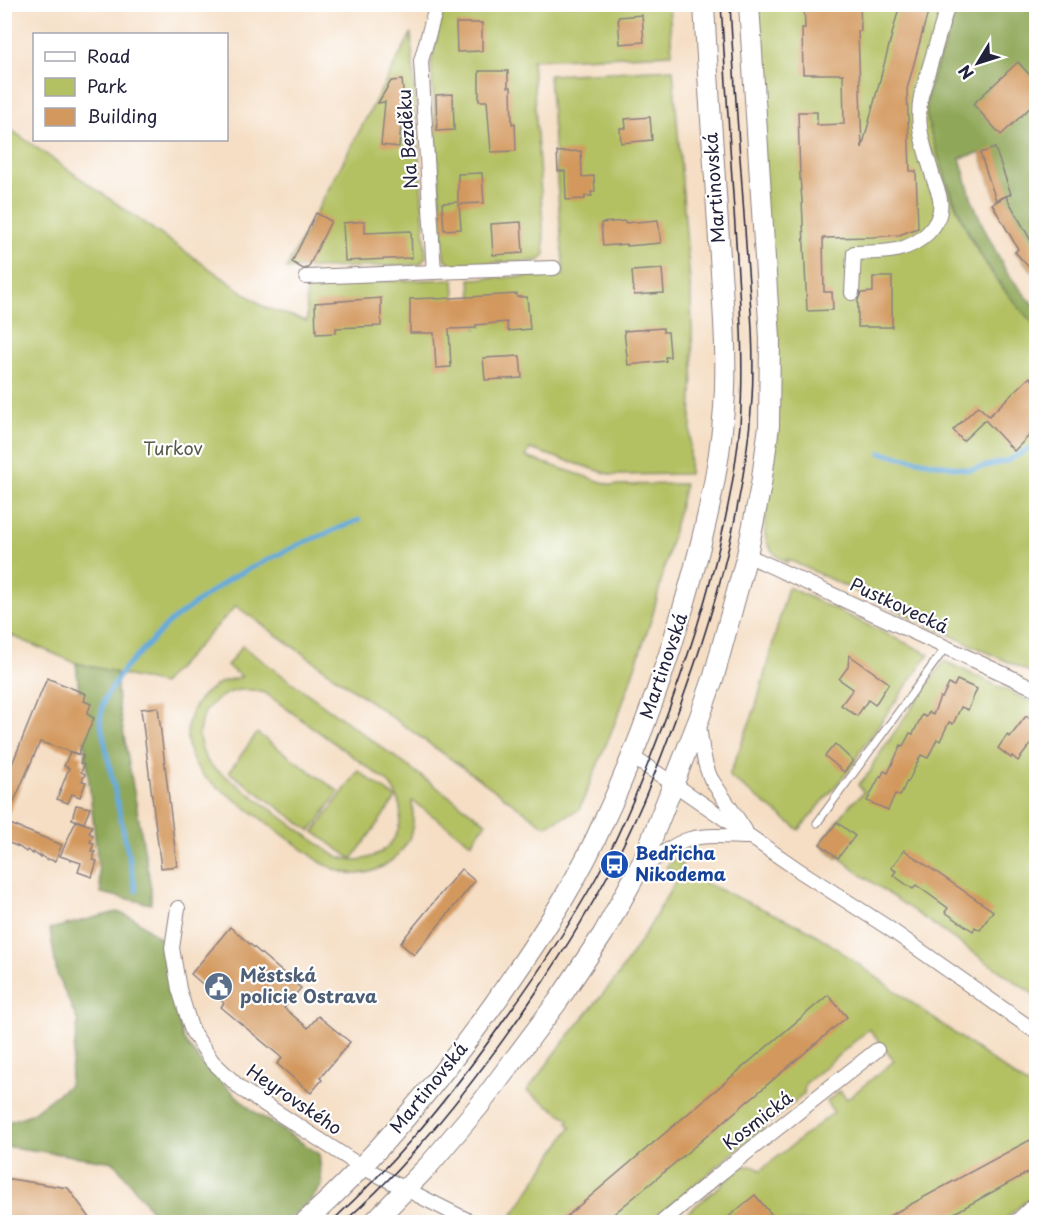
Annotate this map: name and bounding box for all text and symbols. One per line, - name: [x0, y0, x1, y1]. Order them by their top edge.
- legend: [33, 33, 228, 141]
- north arrow: [948, 33, 1008, 93]
- text: Road: [87, 42, 131, 69]
- text: N: [952, 60, 979, 85]
- text: Park: [87, 72, 127, 99]
- street label: Na Bezděku: [390, 88, 423, 190]
- text: Building: [87, 102, 157, 129]
- street label: Martinovská: [696, 131, 731, 244]
- park label: Turkov: [143, 434, 203, 461]
- street label: Pustkovecká: [846, 570, 954, 640]
- street label: Martinovská: [632, 608, 694, 722]
- place label: Bedřicha Nikodema: [635, 839, 726, 887]
- bus stop icon: Bedřicha Nikodema: [598, 848, 630, 880]
- place label: Městská policie Ostrava: [240, 961, 377, 1009]
- public building icon: Městská policie Ostrava: [203, 970, 235, 1002]
- street label: Martinovská: [383, 1035, 474, 1139]
- street label: Heyrovského: [242, 1057, 348, 1141]
- street label: Kosmická: [716, 1083, 798, 1156]

